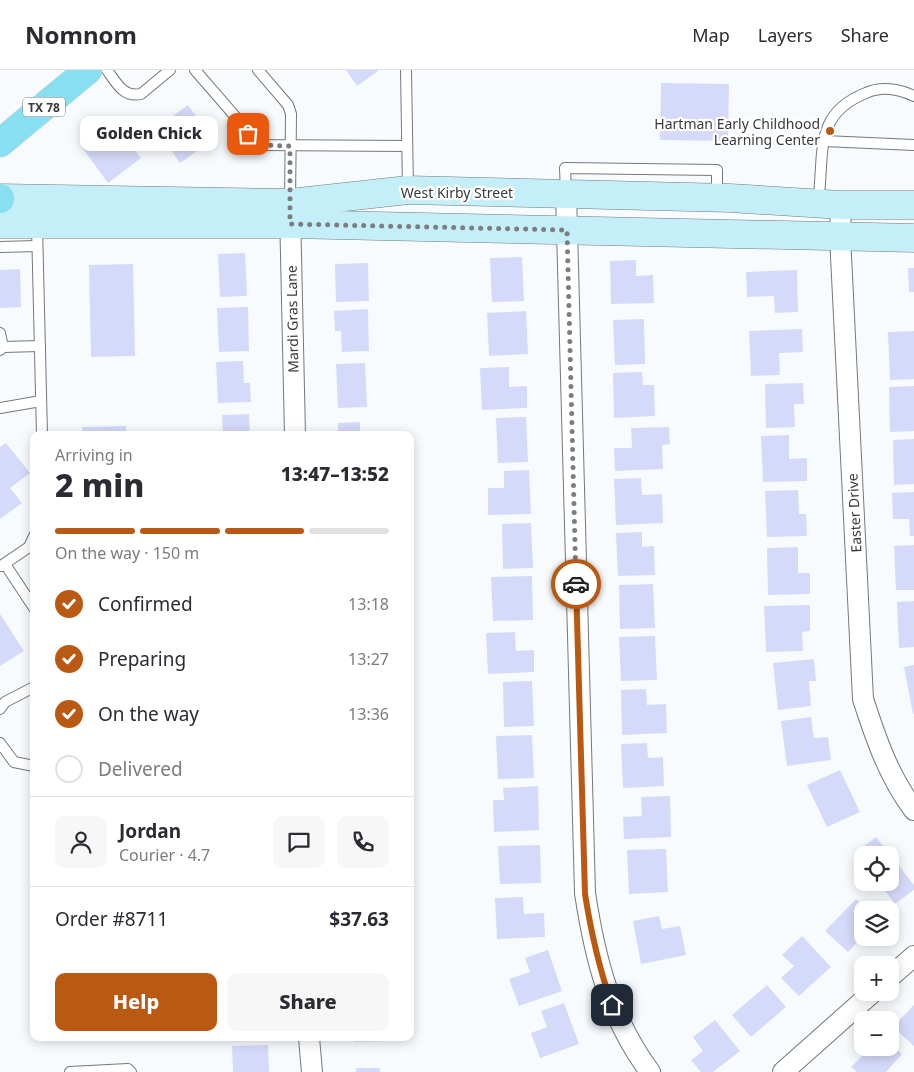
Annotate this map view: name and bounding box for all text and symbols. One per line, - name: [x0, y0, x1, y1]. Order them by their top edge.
- text: Nomnom: [25, 18, 137, 51]
- text: Map: [692, 23, 730, 47]
- text: Layers: [758, 23, 813, 47]
- text: Share: [841, 23, 889, 47]
- road number: TX 78: [23, 98, 65, 116]
- pin: [227, 113, 269, 155]
- place label: Hartman Early Childhood Learning Center: [654, 114, 820, 149]
- callout: Golden Chick: [80, 116, 218, 152]
- icon: bag: [234, 120, 262, 148]
- text: Golden Chick: [96, 122, 202, 144]
- marker: Hartman Early Childhood Learning Center: [824, 125, 836, 137]
- street label: West Kirby Street: [401, 183, 513, 202]
- street label: Mardi Gras Lane: [282, 265, 302, 373]
- text: Arriving in: [55, 444, 133, 466]
- text: 13:47–13:52: [281, 461, 389, 487]
- text: 2 min: [55, 463, 144, 506]
- street label: Easter Drive: [842, 473, 866, 553]
- text: On the way · 150 m: [55, 542, 199, 564]
- courier: [551, 559, 601, 609]
- icon: car: [562, 570, 590, 598]
- icon: check: [55, 590, 83, 618]
- text: Confirmed: [98, 591, 193, 617]
- text: 13:18: [348, 593, 389, 615]
- icon: check: [55, 645, 83, 673]
- text: Preparing: [98, 646, 186, 672]
- text: 13:27: [348, 648, 389, 670]
- icon: check: [55, 700, 83, 728]
- text: On the way: [98, 701, 199, 727]
- text: 13:36: [348, 703, 389, 725]
- text: Delivered: [98, 756, 183, 782]
- button: person: [55, 816, 107, 868]
- button: chat: [273, 816, 325, 868]
- button: phone: [337, 816, 389, 868]
- text: Jordan: [119, 818, 181, 844]
- text: Courier · 4.7: [119, 844, 210, 866]
- map controls: [854, 846, 899, 1056]
- button: locate: [854, 846, 899, 891]
- button: layers: [854, 901, 899, 946]
- text: Order #8711: [55, 906, 168, 932]
- text: $37.63: [329, 906, 389, 932]
- button: +: [854, 956, 899, 1001]
- button: Help: [55, 973, 217, 1031]
- button: Share: [227, 973, 389, 1031]
- pin: [591, 984, 633, 1026]
- icon: home: [598, 991, 626, 1019]
- button: −: [854, 1011, 899, 1056]

